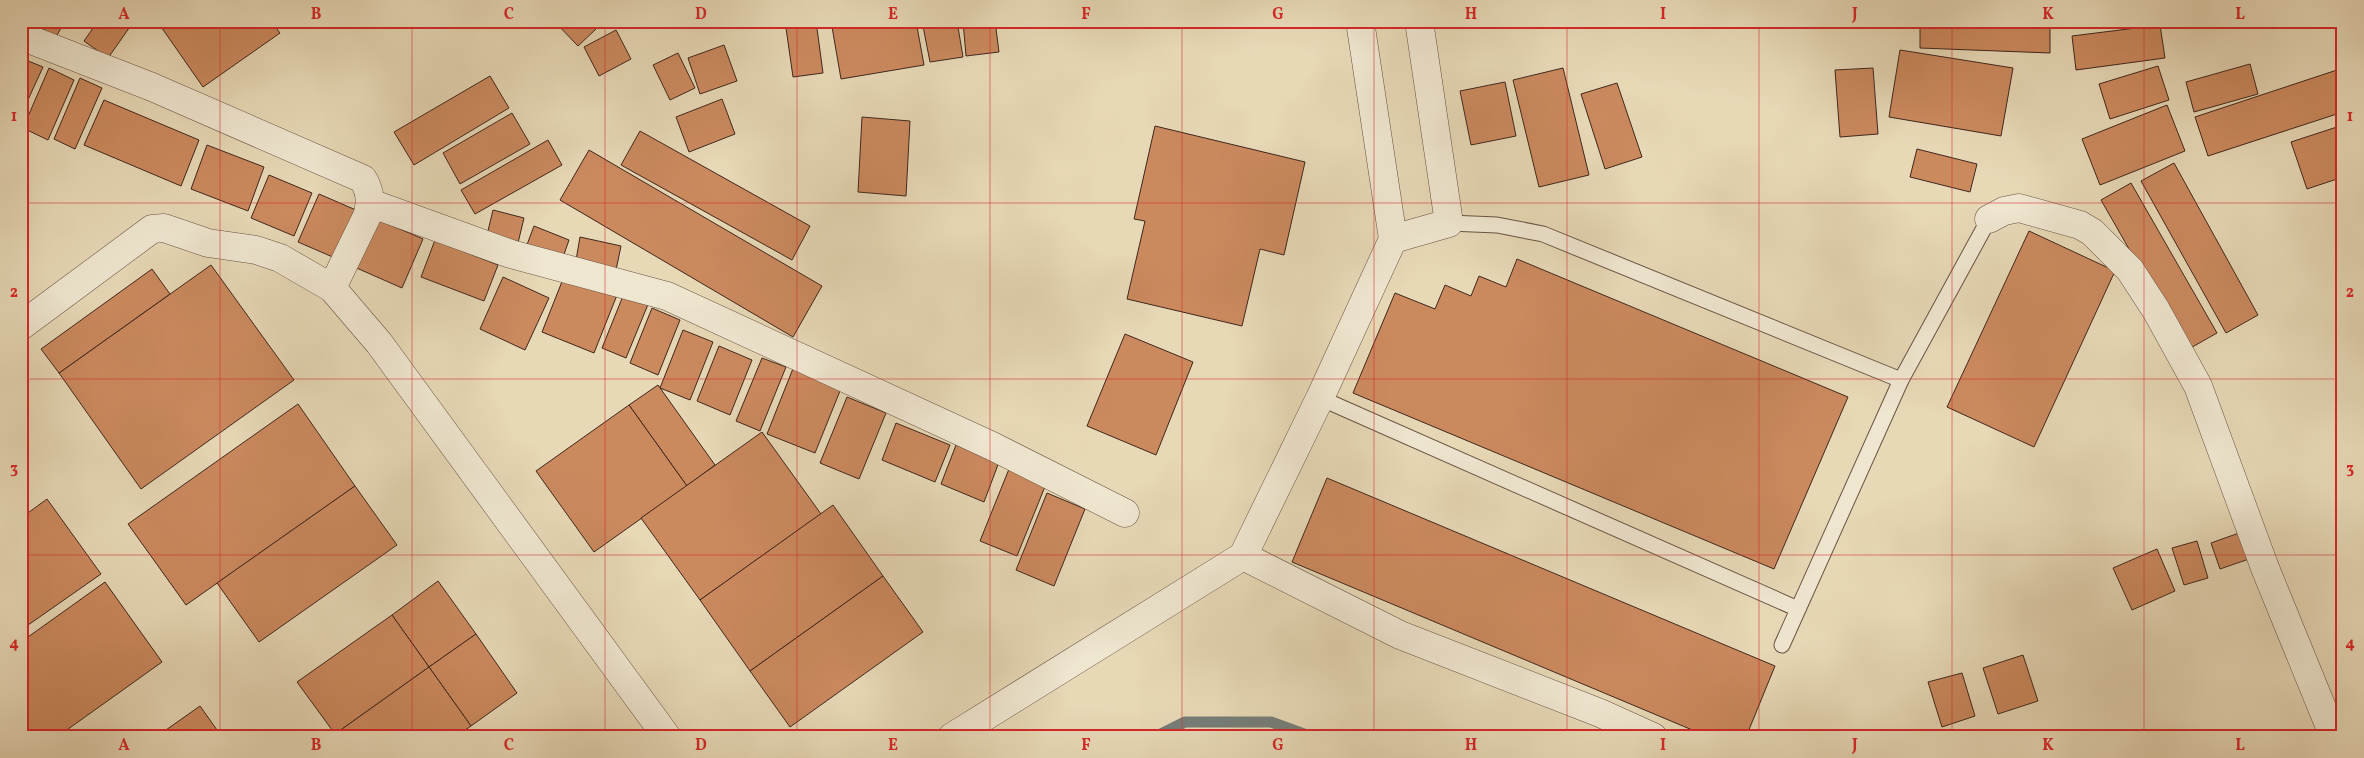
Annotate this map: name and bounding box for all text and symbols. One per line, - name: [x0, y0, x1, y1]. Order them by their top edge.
- text: A: [118, 4, 130, 26]
- text: B: [311, 4, 322, 26]
- text: C: [504, 4, 514, 26]
- text: D: [695, 4, 707, 26]
- text: E: [888, 4, 898, 26]
- text: F: [1081, 4, 1091, 26]
- text: G: [1272, 4, 1284, 26]
- text: H: [1465, 4, 1477, 26]
- text: I: [1660, 4, 1666, 26]
- text: J: [1851, 4, 1858, 26]
- text: K: [2042, 4, 2054, 26]
- text: L: [2235, 4, 2245, 26]
- text: 1: [11, 106, 17, 128]
- text: 1: [2347, 106, 2353, 128]
- text: 2: [10, 282, 18, 304]
- text: 2: [2346, 282, 2354, 304]
- text: 3: [10, 458, 18, 480]
- text: 3: [2346, 458, 2354, 480]
- text: 4: [9, 633, 19, 655]
- text: 4: [2345, 633, 2355, 655]
- text: A: [118, 735, 130, 757]
- text: B: [311, 735, 322, 757]
- text: C: [504, 735, 514, 757]
- text: D: [695, 735, 707, 757]
- text: E: [888, 735, 898, 757]
- text: F: [1081, 735, 1091, 757]
- text: G: [1272, 735, 1284, 757]
- text: H: [1465, 735, 1477, 757]
- text: I: [1660, 735, 1666, 757]
- text: J: [1851, 735, 1858, 757]
- text: K: [2042, 735, 2054, 757]
- text: L: [2235, 735, 2245, 757]

